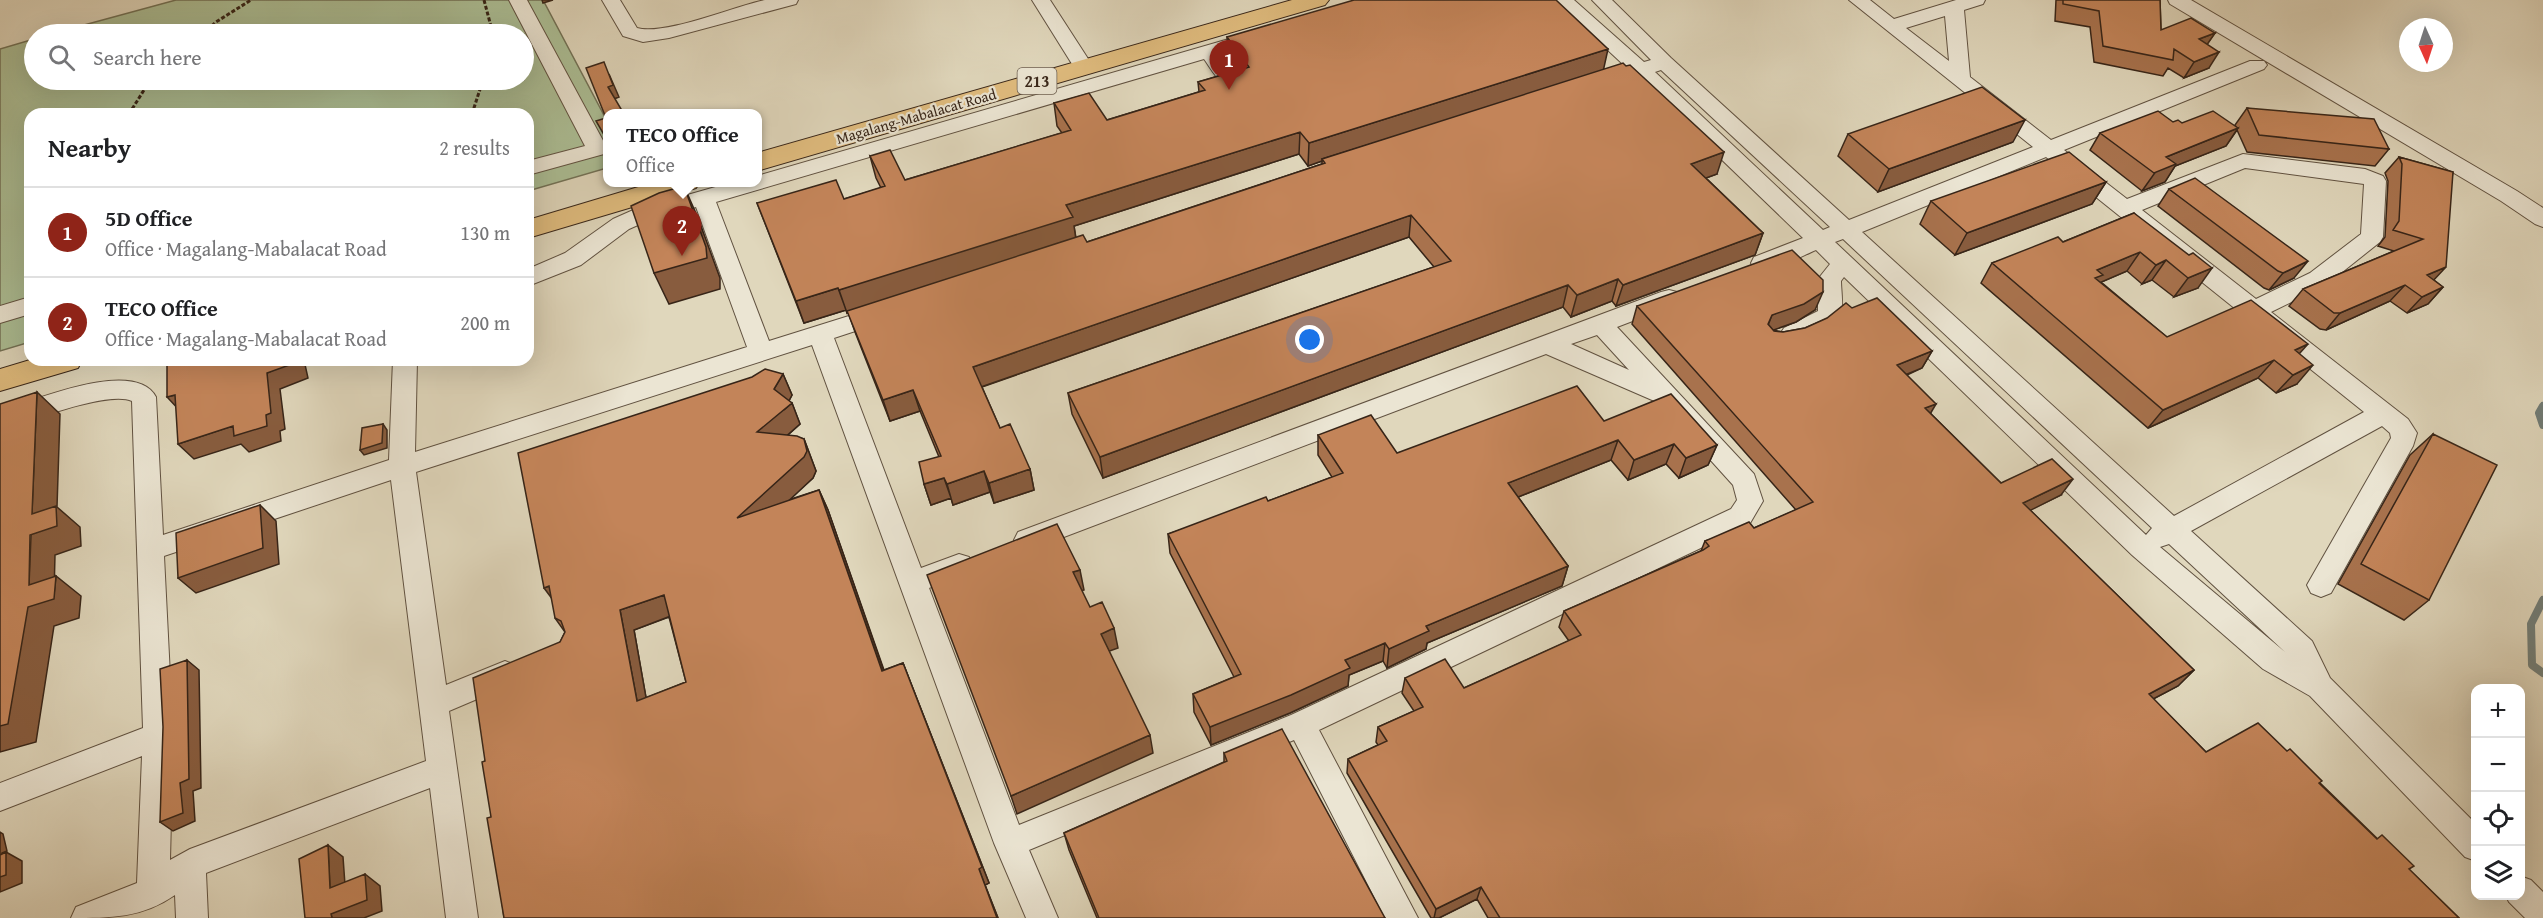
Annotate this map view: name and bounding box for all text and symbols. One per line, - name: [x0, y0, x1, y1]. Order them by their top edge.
- north arrow: [2399, 18, 2453, 72]
- search box: [24, 24, 534, 90]
- pin: 1: [1210, 40, 1248, 90]
- icon: search: [45, 41, 78, 74]
- text: Search here: [93, 41, 202, 73]
- road number: 213: [1018, 68, 1056, 94]
- street label: Magalang-Mabalacat Road: [834, 83, 998, 149]
- popup: [603, 109, 762, 187]
- text: TECO Office: [626, 118, 739, 150]
- text: Nearby: [48, 128, 131, 167]
- text: 2 results: [439, 133, 510, 162]
- text: Office: [626, 150, 675, 179]
- text: 5D Office: [105, 202, 193, 234]
- pin: 2: [662, 206, 702, 256]
- text: 1: [62, 218, 73, 247]
- text: 130 m: [460, 218, 510, 247]
- text: Office · Magalang-Mabalacat Road: [105, 234, 387, 263]
- text: TECO Office: [105, 292, 218, 324]
- text: 2: [62, 308, 73, 337]
- text: 200 m: [460, 308, 510, 337]
- text: Office · Magalang-Mabalacat Road: [105, 324, 387, 353]
- your location: [1295, 325, 1324, 354]
- map controls: [2471, 684, 2525, 900]
- button: +: [2471, 684, 2525, 738]
- button: −: [2471, 738, 2525, 792]
- button: locate: [2471, 792, 2525, 846]
- button: layers: [2471, 846, 2525, 900]

